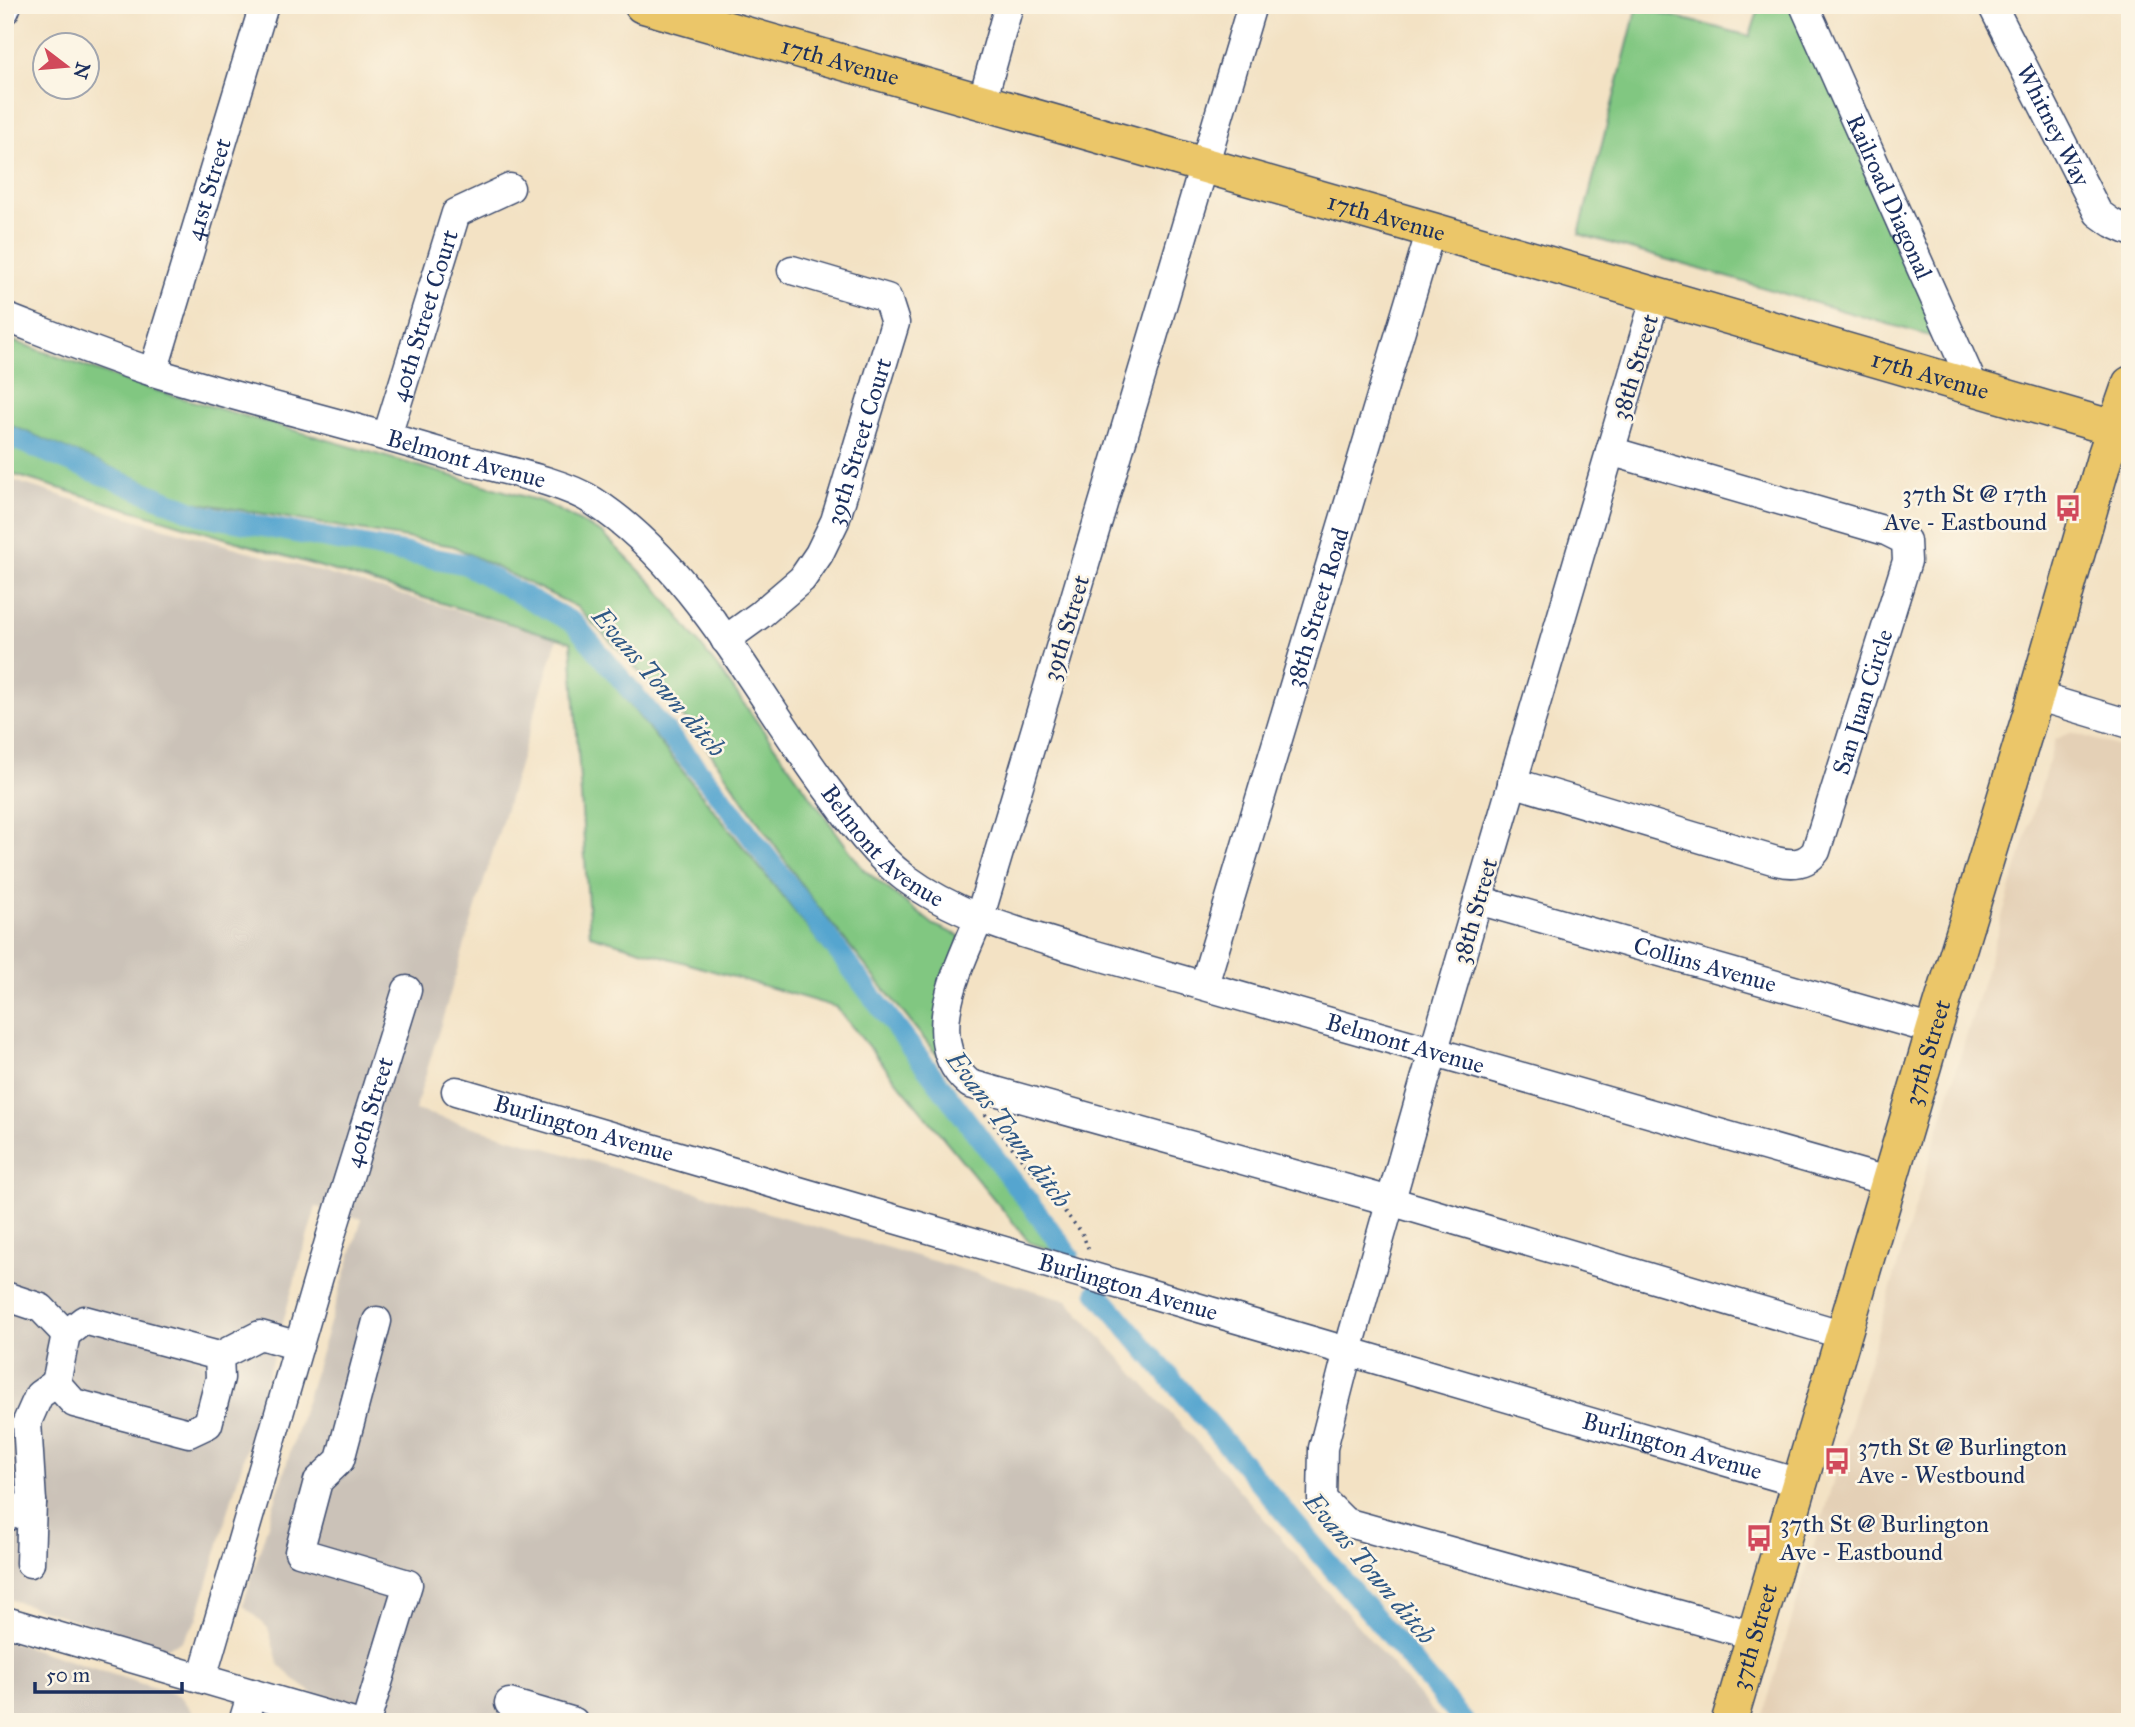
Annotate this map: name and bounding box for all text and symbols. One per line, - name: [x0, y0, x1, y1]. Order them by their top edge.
- street label: 17th Avenue: [778, 30, 903, 93]
- north arrow: [32, 32, 102, 102]
- street label: Whitney Way: [2010, 59, 2097, 192]
- text: N: [69, 60, 95, 81]
- street label: Railroad Diagonal: [1840, 110, 1939, 284]
- street label: 41st Street: [179, 134, 238, 244]
- street label: 17th Avenue: [1324, 186, 1449, 248]
- street label: 40th Street Court: [384, 226, 465, 405]
- street label: 38th Street: [1605, 310, 1665, 423]
- street label: 17th Avenue: [1867, 344, 1992, 406]
- street label: 39th Street Court: [820, 354, 899, 529]
- street label: Belmont Avenue: [383, 423, 549, 495]
- place label: 37th St @ 17th Ave - Eastbound: [1883, 479, 2047, 537]
- bus stop icon: 37th St @ 17th Ave - Eastbound: [2053, 493, 2083, 523]
- street label: 38th Street Road: [1279, 524, 1356, 691]
- street label: 39th Street: [1036, 571, 1096, 685]
- water label: Evans Town ditch: [585, 600, 733, 764]
- street label: San Juan Circle: [1826, 626, 1900, 778]
- street label: Belmont Avenue: [814, 779, 949, 914]
- street label: 38th Street: [1446, 854, 1505, 968]
- street label: Collins Avenue: [1630, 930, 1780, 999]
- street label: 37th Street: [1897, 996, 1957, 1109]
- street label: Belmont Avenue: [1323, 1007, 1488, 1080]
- water label: Evans Town ditch: [939, 1043, 1079, 1214]
- street label: 40th Street: [338, 1053, 400, 1171]
- street label: Burlington Avenue: [490, 1088, 677, 1169]
- street label: Burlington Avenue: [1035, 1247, 1221, 1328]
- street label: Burlington Avenue: [1579, 1406, 1766, 1486]
- place label: 37th St @ Burlington Ave - Westbound: [1857, 1432, 2067, 1490]
- bus stop icon: 37th St @ Burlington Ave - Westbound: [1822, 1446, 1852, 1476]
- water label: Evans Town ditch: [1297, 1485, 1443, 1651]
- place label: 37th St @ Burlington Ave - Eastbound: [1779, 1509, 1989, 1567]
- bus stop icon: 37th St @ Burlington Ave - Eastbound: [1744, 1523, 1774, 1553]
- street label: 37th Street: [1724, 1580, 1784, 1693]
- scale bar: [35, 1650, 182, 1694]
- text: 50 m: [46, 1662, 91, 1688]

